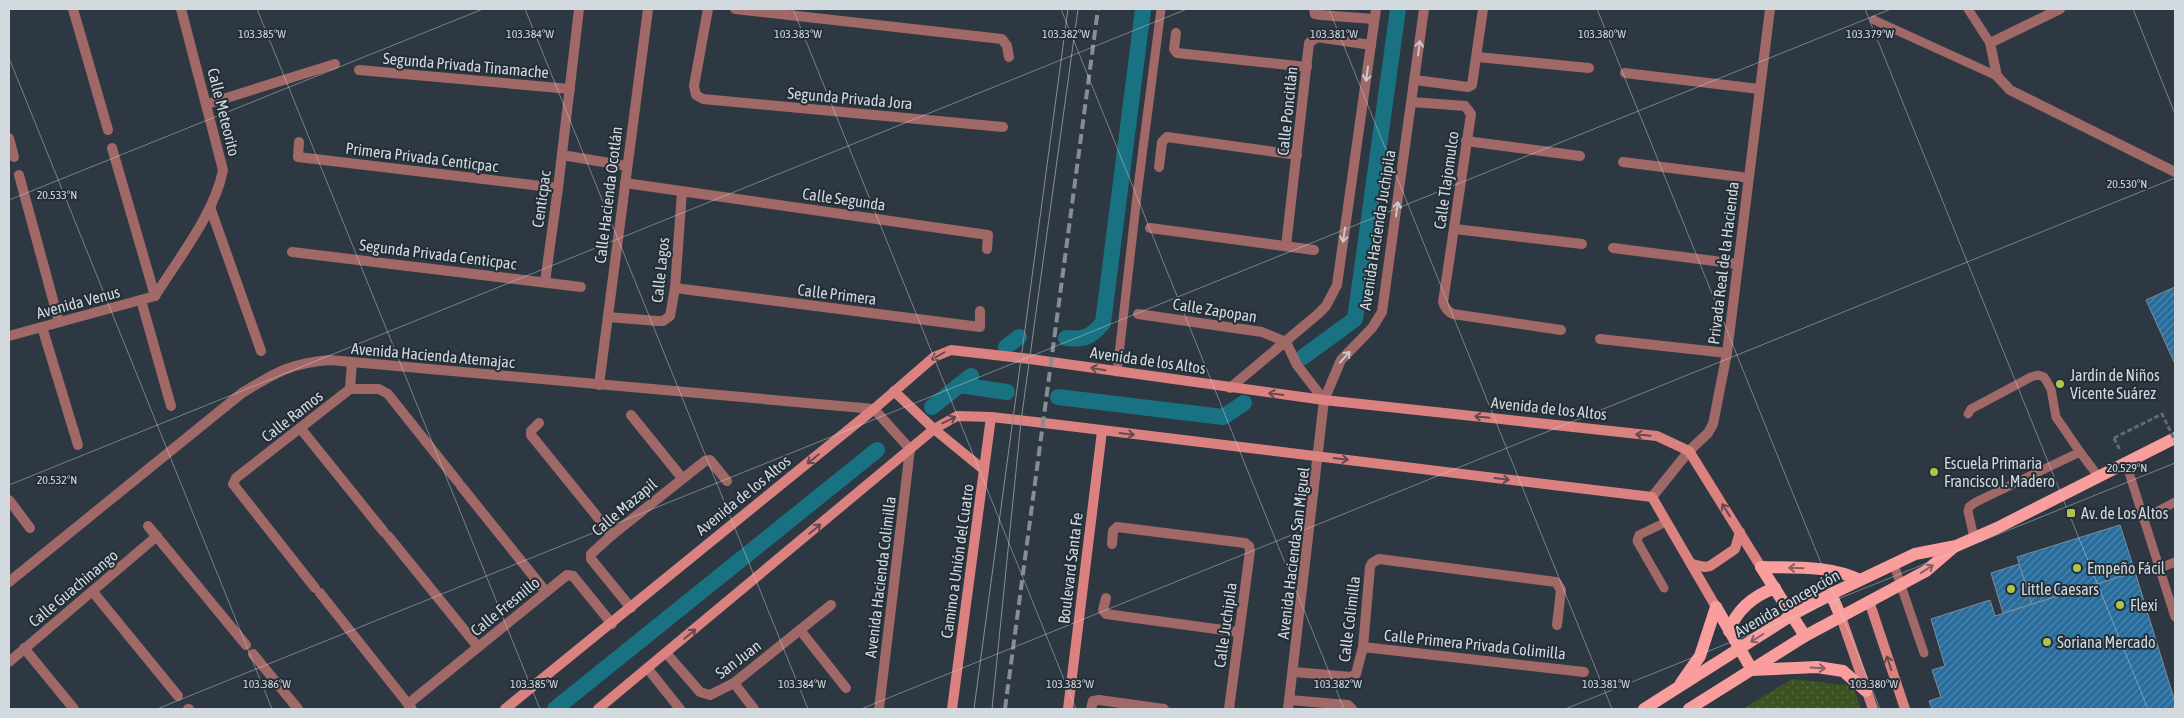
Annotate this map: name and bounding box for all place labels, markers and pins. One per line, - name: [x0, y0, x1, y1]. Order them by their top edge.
- place label: Jardín de Niños Vicente Suárez: [2070, 366, 2160, 402]
- marker: Jardín de Niños Vicente Suárez: [2054, 378, 2066, 390]
- place label: Escuela Primaria Francisco I. Madero: [1944, 454, 2055, 490]
- marker: Escuela Primaria Francisco I. Madero: [1928, 466, 1940, 478]
- place label: Av. de Los Altos: [2081, 504, 2169, 522]
- marker: Av. de Los Altos: [2065, 507, 2077, 519]
- place label: Empeño Fácil: [2087, 559, 2166, 578]
- marker: Empeño Fácil: [2071, 562, 2083, 574]
- place label: Little Caesars: [2021, 580, 2099, 598]
- marker: Little Caesars: [2005, 583, 2017, 595]
- place label: Flexi: [2130, 596, 2158, 614]
- marker: Flexi: [2114, 599, 2126, 611]
- place label: Soriana Mercado: [2057, 633, 2156, 651]
- marker: Soriana Mercado: [2041, 636, 2053, 648]

